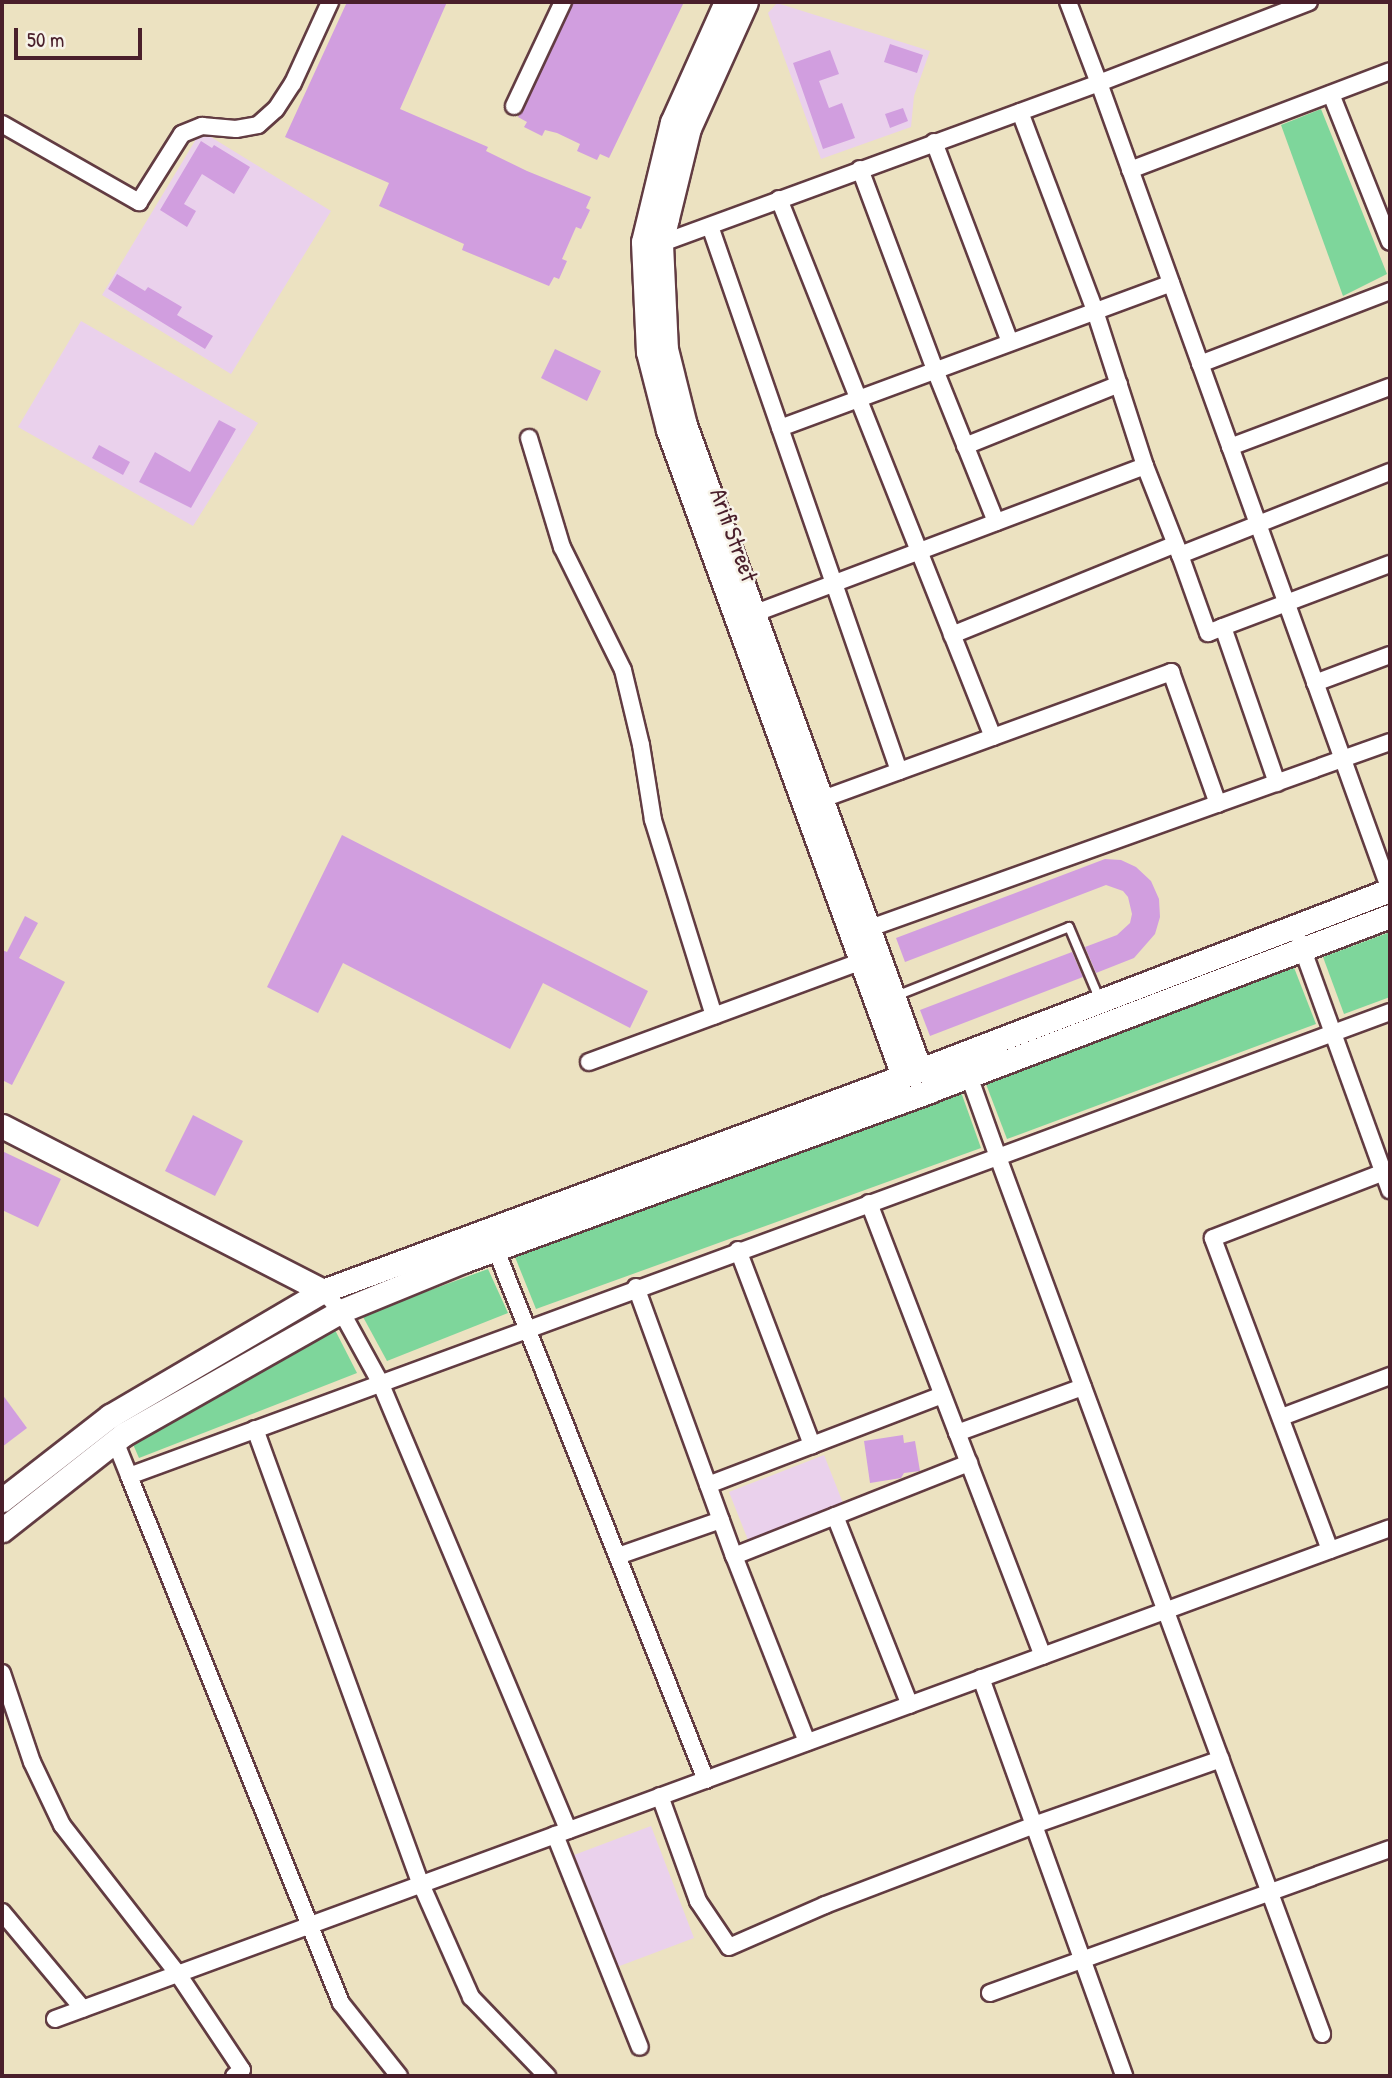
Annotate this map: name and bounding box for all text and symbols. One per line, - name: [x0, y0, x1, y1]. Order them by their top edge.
- scale bar: [18, 14, 145, 58]
- text: 50 m: [27, 25, 64, 54]
- street label: Arifi Street: [704, 484, 764, 586]

